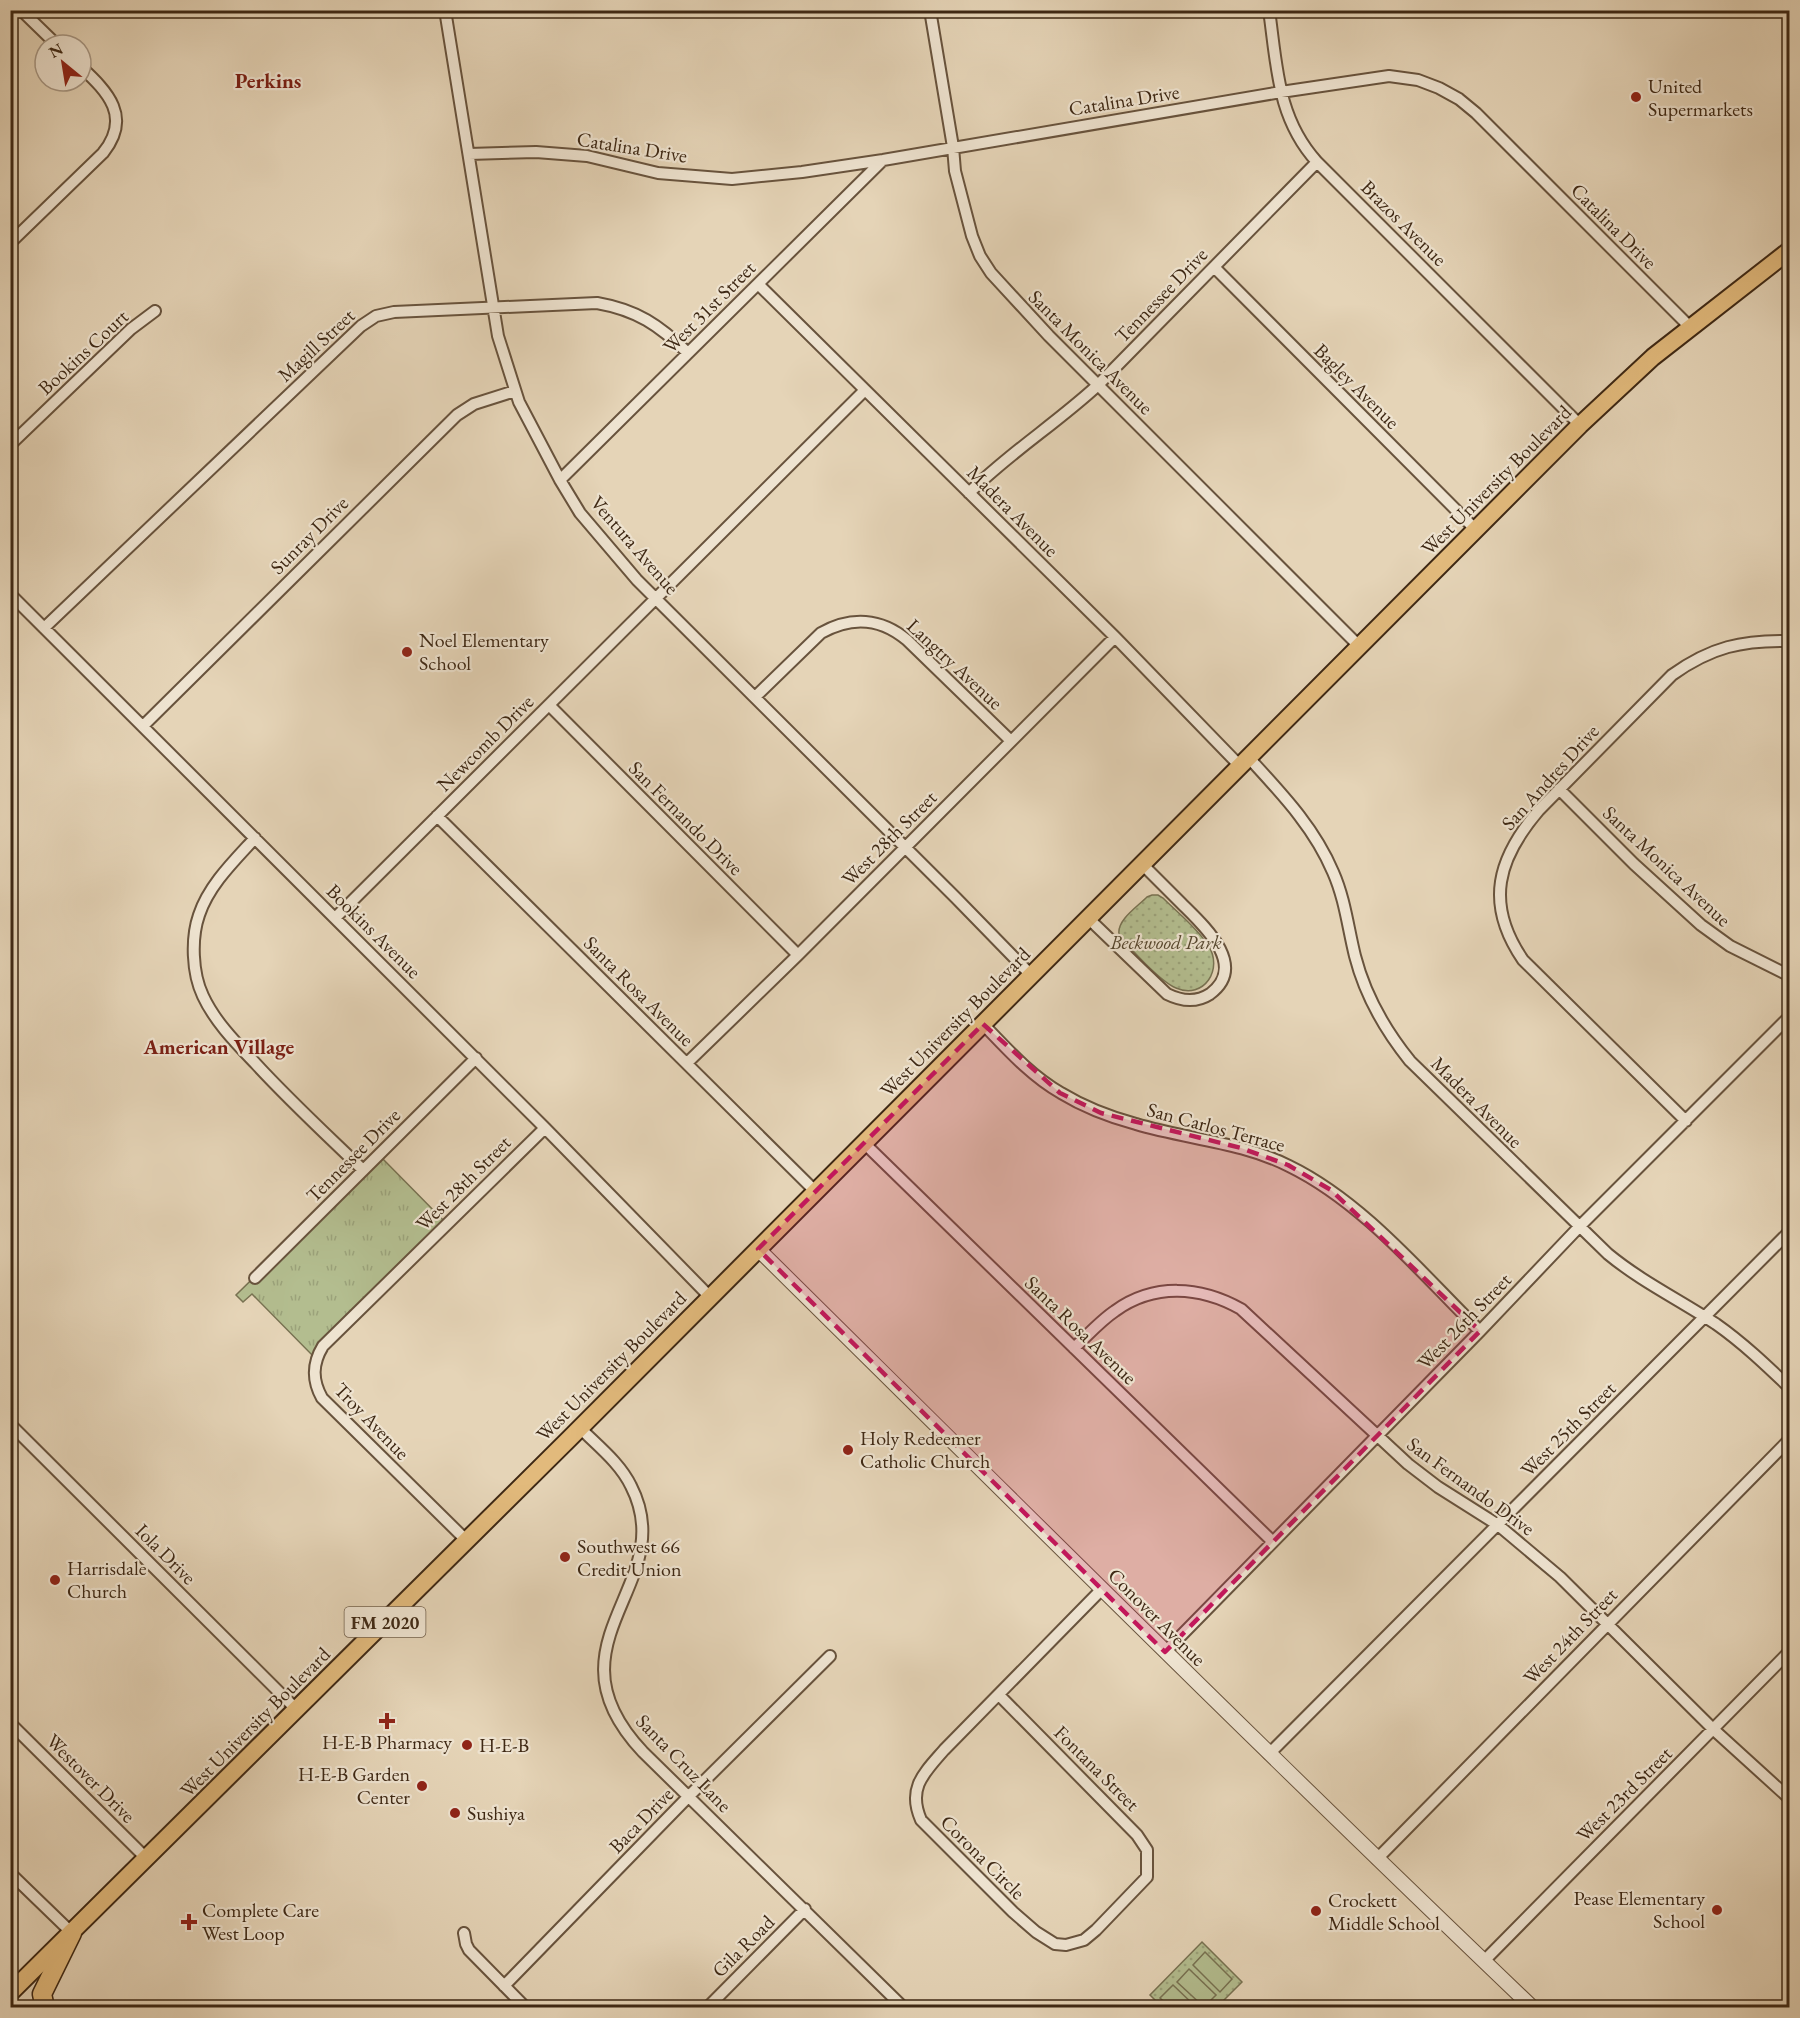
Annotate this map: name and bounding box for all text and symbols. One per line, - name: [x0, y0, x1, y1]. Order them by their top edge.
- north arrow: [33, 33, 93, 93]
- text: N: [45, 38, 67, 63]
- district label: Perkins: [235, 67, 301, 94]
- place label: United Supermarkets: [1648, 73, 1753, 122]
- street label: Catalina Drive: [1067, 78, 1181, 122]
- marker: United Supermarkets: [1629, 90, 1643, 104]
- street label: Catalina Drive: [575, 125, 689, 169]
- street label: Brazos Avenue: [1355, 174, 1453, 272]
- street label: Catalina Drive: [1565, 177, 1663, 275]
- street label: Tennessee Drive: [1109, 242, 1213, 348]
- street label: West 31st Street: [657, 255, 761, 359]
- street label: Santa Monica Avenue: [1023, 284, 1159, 420]
- street label: Magill Street: [272, 302, 361, 387]
- street label: Bookins Court: [32, 303, 134, 400]
- street label: Bagley Avenue: [1308, 337, 1406, 435]
- street label: West University Boulevard: [1415, 399, 1577, 561]
- street label: Madera Avenue: [962, 460, 1065, 563]
- street label: Sunray Drive: [264, 490, 354, 580]
- street label: Ventura Avenue: [585, 490, 685, 600]
- street label: Langtry Avenue: [902, 613, 1009, 715]
- place label: Noel Elementary School: [419, 627, 549, 676]
- marker: Noel Elementary School: [400, 645, 414, 659]
- street label: Newcomb Drive: [431, 689, 539, 797]
- street label: San Andres Drive: [1495, 718, 1605, 836]
- street label: San Fernando Drive: [623, 755, 749, 881]
- street label: West 28th Street: [836, 784, 943, 891]
- street label: Santa Monica Avenue: [1597, 800, 1737, 932]
- street label: Bookins Avenue: [321, 878, 427, 984]
- park label: Beckwood Park: [1109, 929, 1222, 955]
- street label: Santa Rosa Avenue: [578, 930, 700, 1052]
- street label: West University Boulevard: [874, 941, 1036, 1103]
- district label: American Village: [143, 1033, 295, 1060]
- street label: Madera Avenue: [1426, 1051, 1529, 1154]
- street label: San Carlos Terrace: [1144, 1096, 1288, 1158]
- street label: Tennessee Drive: [300, 1102, 406, 1208]
- street label: West 28th Street: [410, 1129, 517, 1236]
- street label: West 26th Street: [1411, 1267, 1517, 1375]
- street label: Santa Rosa Avenue: [1019, 1270, 1143, 1390]
- street label: West University Boulevard: [530, 1285, 692, 1447]
- street label: West 25th Street: [1515, 1375, 1622, 1482]
- street label: Troy Avenue: [329, 1377, 415, 1465]
- place label: Holy Redeemer Catholic Church: [860, 1425, 990, 1474]
- street label: San Fernando Drive: [1402, 1431, 1540, 1541]
- marker: Holy Redeemer Catholic Church: [841, 1443, 855, 1457]
- street label: Iola Drive: [130, 1518, 202, 1590]
- place label: Southwest 66 Credit Union: [577, 1533, 682, 1582]
- marker: Southwest 66 Credit Union: [558, 1550, 572, 1564]
- place label: Harrisdale Church: [67, 1555, 147, 1604]
- street label: Conover Avenue: [1102, 1562, 1212, 1672]
- marker: Harrisdale Church: [48, 1573, 62, 1587]
- street label: West 24th Street: [1517, 1582, 1623, 1690]
- road number: FM 2020: [344, 1607, 426, 1637]
- street label: West University Boulevard: [174, 1641, 336, 1803]
- street label: Santa Cruz Lane: [631, 1708, 738, 1818]
- marker: H-E-B Pharmacy: [380, 1714, 394, 1728]
- street label: Fontana Street: [1049, 1720, 1146, 1817]
- street label: Westover Drive: [41, 1728, 141, 1828]
- place label: H-E-B Pharmacy: [322, 1729, 452, 1755]
- place label: H-E-B: [479, 1732, 529, 1758]
- marker: H-E-B: [460, 1738, 474, 1752]
- street label: West 23rd Street: [1571, 1740, 1678, 1847]
- place label: H-E-B Garden Center: [298, 1761, 410, 1810]
- marker: H-E-B Garden Center: [415, 1779, 429, 1793]
- street label: Baca Drive: [603, 1781, 679, 1859]
- place label: Sushiya: [467, 1800, 525, 1826]
- marker: Sushiya: [448, 1806, 462, 1820]
- street label: Corona Circle: [935, 1809, 1031, 1905]
- place label: Pease Elementary School: [1573, 1885, 1705, 1934]
- place label: Crockett Middle School: [1328, 1887, 1440, 1936]
- place label: Complete Care West Loop: [202, 1897, 319, 1946]
- marker: Pease Elementary School: [1710, 1903, 1724, 1917]
- marker: Crockett Middle School: [1309, 1904, 1323, 1918]
- street label: Gila Road: [706, 1909, 780, 1983]
- marker: Complete Care West Loop: [180, 1913, 198, 1931]

